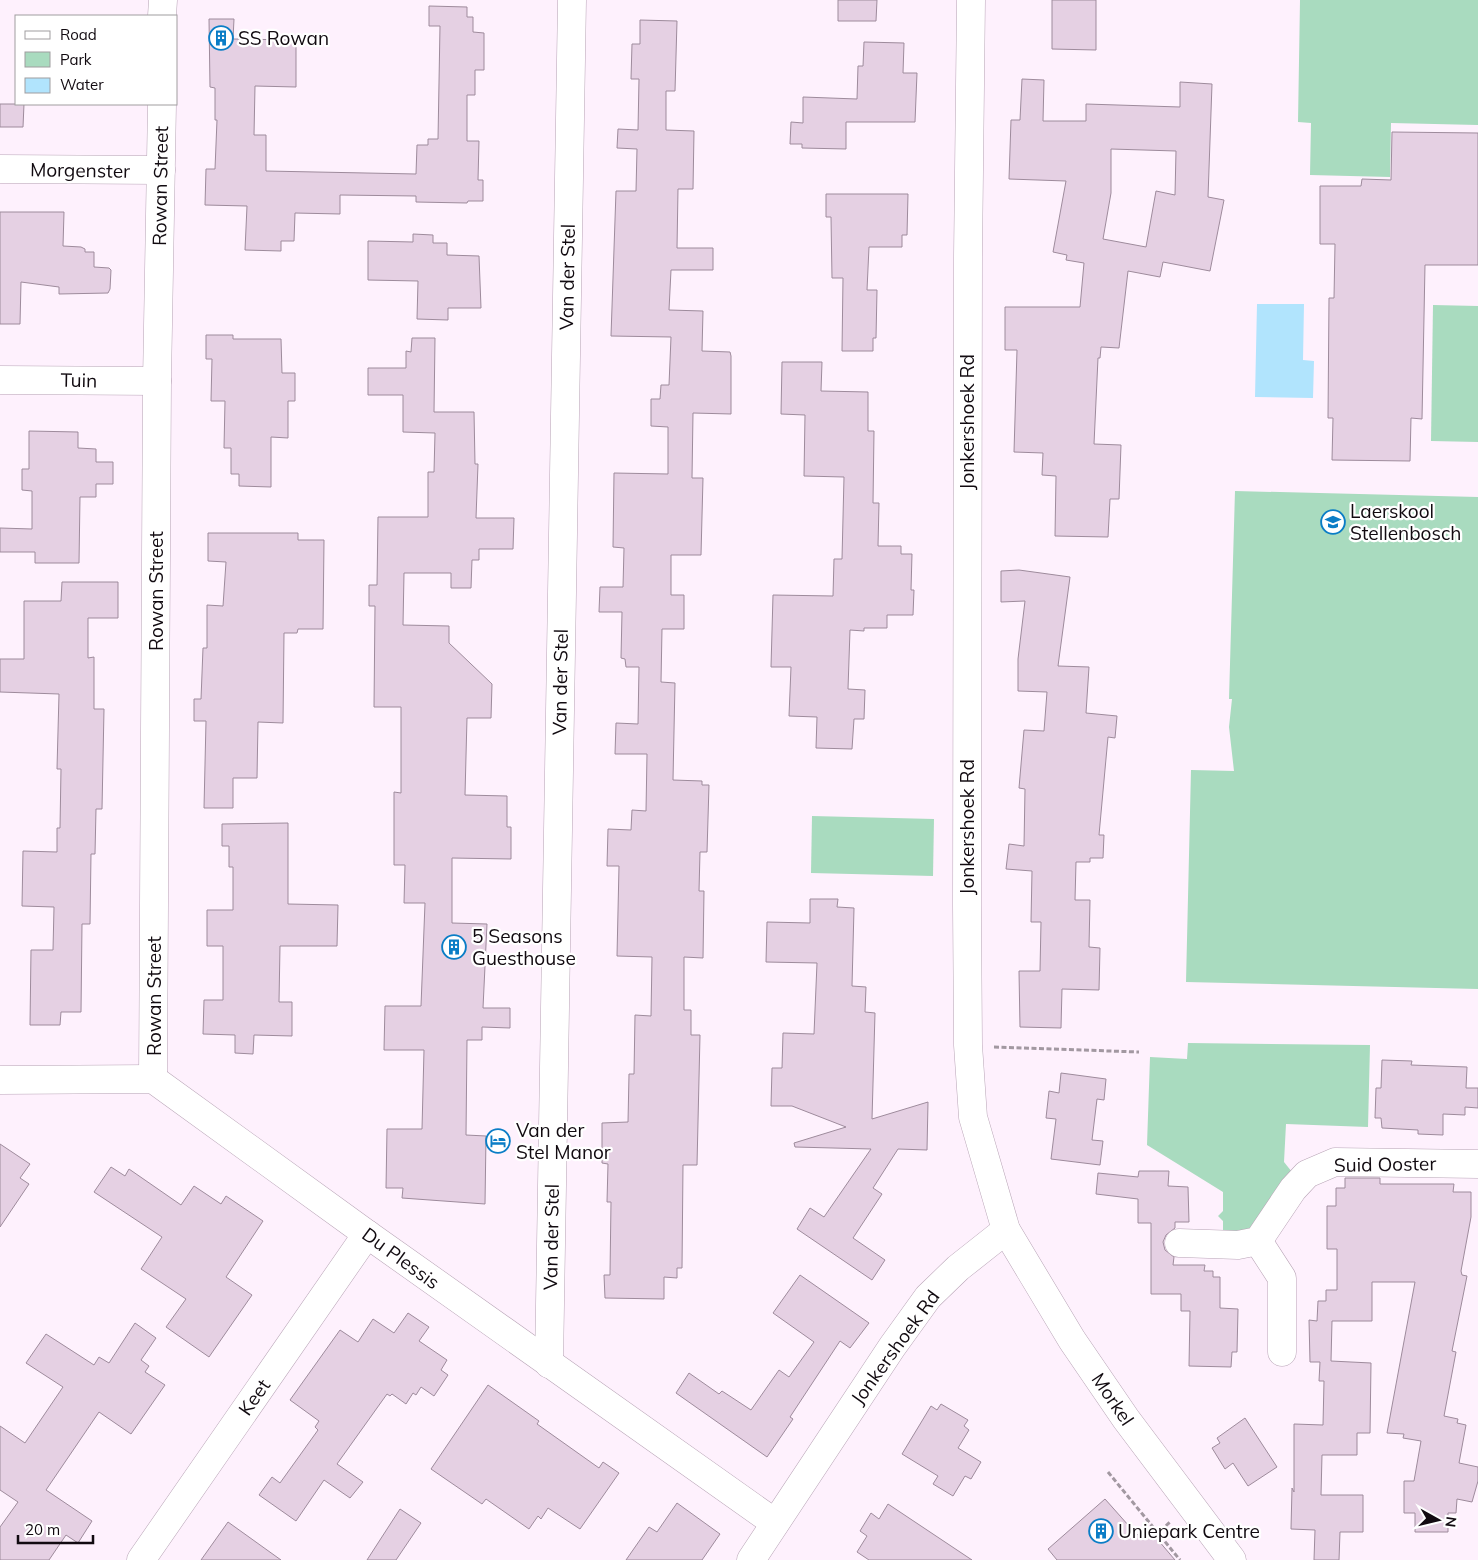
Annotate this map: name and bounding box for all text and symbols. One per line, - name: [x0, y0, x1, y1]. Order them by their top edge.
- legend: [15, 15, 178, 105]
- text: Road: [60, 25, 97, 44]
- building icon: SS Rowan: [208, 25, 234, 51]
- place label: SS Rowan: [238, 26, 329, 50]
- text: Park: [60, 50, 92, 69]
- text: Water: [60, 75, 104, 94]
- street label: Rowan Street: [147, 125, 173, 246]
- street label: Morgenster: [30, 157, 130, 183]
- street label: Van der Stel: [554, 224, 580, 330]
- street label: Jonkershoek Rd: [955, 354, 979, 490]
- street label: Tuin: [60, 368, 98, 392]
- place label: Laerskool Stellenbosch: [1350, 499, 1461, 545]
- school or university icon: Laerskool Stellenbosch: [1320, 509, 1346, 535]
- street label: Rowan Street: [144, 531, 168, 651]
- street label: Van der Stel: [547, 629, 573, 735]
- street label: Jonkershoek Rd: [955, 759, 979, 895]
- place label: 5 Seasons Guesthouse: [472, 924, 576, 970]
- building icon: 5 Seasons Guesthouse: [441, 934, 467, 960]
- street label: Rowan Street: [142, 936, 166, 1056]
- place label: Van der Stel Manor: [516, 1118, 611, 1164]
- hotel icon: Van der Stel Manor: [485, 1128, 511, 1154]
- street label: Suid Ooster: [1334, 1151, 1436, 1177]
- street label: Van der Stel: [538, 1184, 564, 1290]
- street label: Du Plessis: [357, 1222, 445, 1294]
- street label: Jonkershoek Rd: [845, 1285, 945, 1409]
- street label: Morkel: [1087, 1368, 1139, 1430]
- street label: Keet: [233, 1374, 275, 1420]
- north arrow: [1413, 1495, 1463, 1545]
- scale bar: [18, 1512, 92, 1544]
- text: N: [1441, 1515, 1461, 1528]
- building icon: Uniepark Centre: [1088, 1518, 1114, 1544]
- place label: Uniepark Centre: [1118, 1519, 1260, 1543]
- text: 20 m: [25, 1520, 60, 1539]

